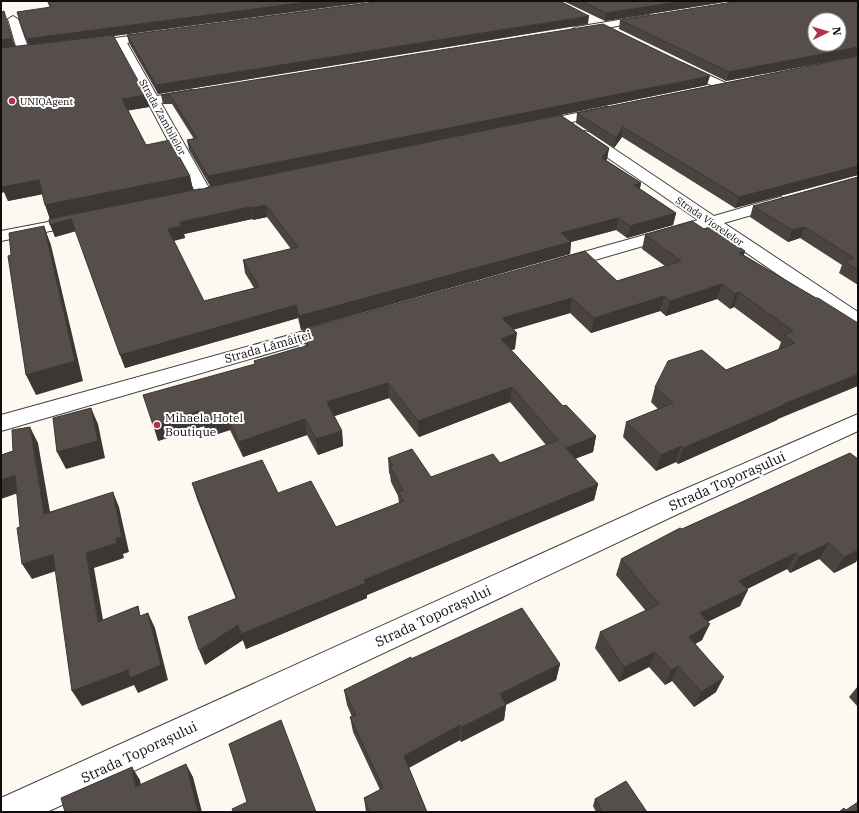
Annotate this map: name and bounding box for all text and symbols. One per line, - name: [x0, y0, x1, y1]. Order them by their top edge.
- north arrow: [807, 12, 847, 52]
- text: N: [830, 26, 844, 36]
- street label: Strada Zambilelor: [136, 77, 189, 158]
- place label: UNIQAgent: [20, 95, 73, 108]
- marker: UNIQAgent: [7, 96, 17, 106]
- street label: Strada Viorelelor: [673, 194, 747, 249]
- street label: Strada Lămâiței: [223, 327, 314, 367]
- place label: Mihaela Hotel Boutique: [165, 410, 244, 439]
- marker: Mihaela Hotel Boutique: [152, 420, 162, 430]
- street label: Strada Toporașului: [666, 447, 788, 515]
- street label: Strada Toporașului: [372, 581, 494, 651]
- street label: Strada Toporașului: [78, 717, 200, 787]

